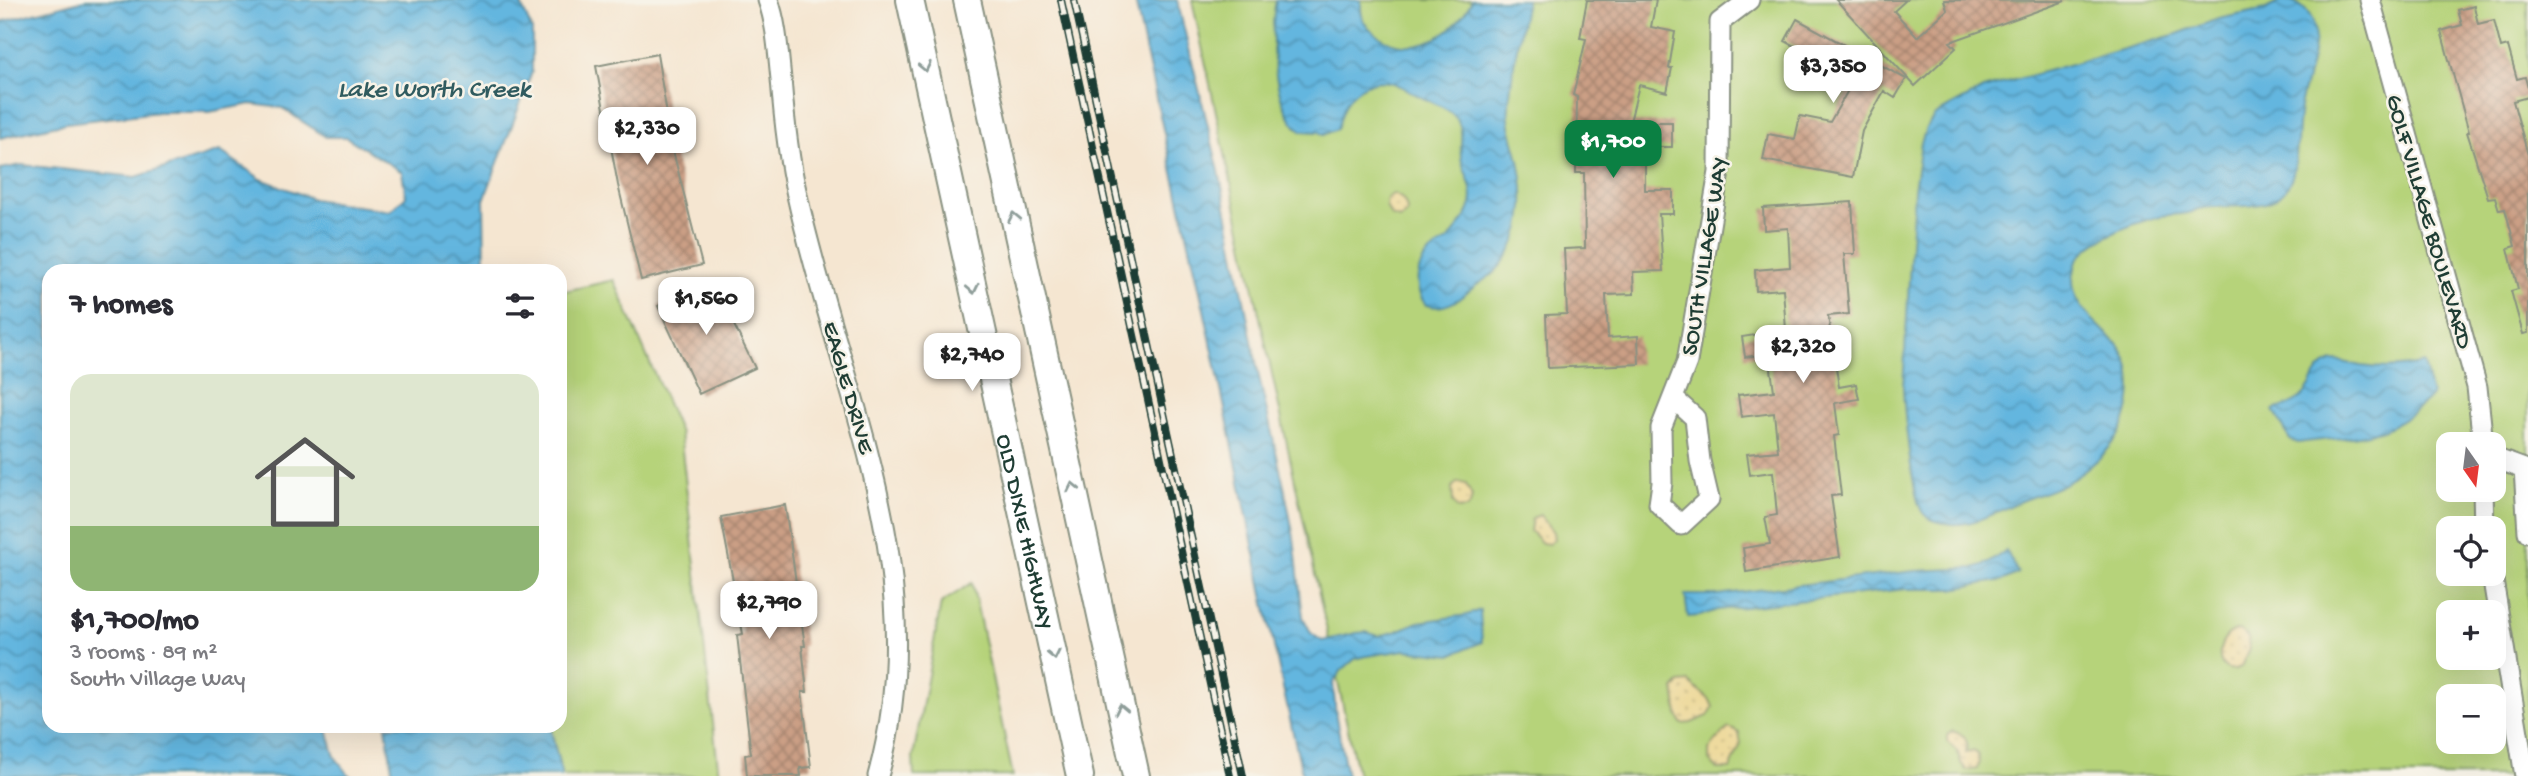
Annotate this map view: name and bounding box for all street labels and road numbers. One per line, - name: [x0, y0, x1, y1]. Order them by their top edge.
- street label: GOLF VILLAGE BOULEVARD: [2377, 92, 2478, 353]
- street label: SOUTH VILLAGE WAY: [1676, 155, 1736, 358]
- street label: EAGLE DRIVE: [814, 319, 880, 458]
- street label: OLD DIXIE HIGHWAY: [988, 432, 1058, 633]

